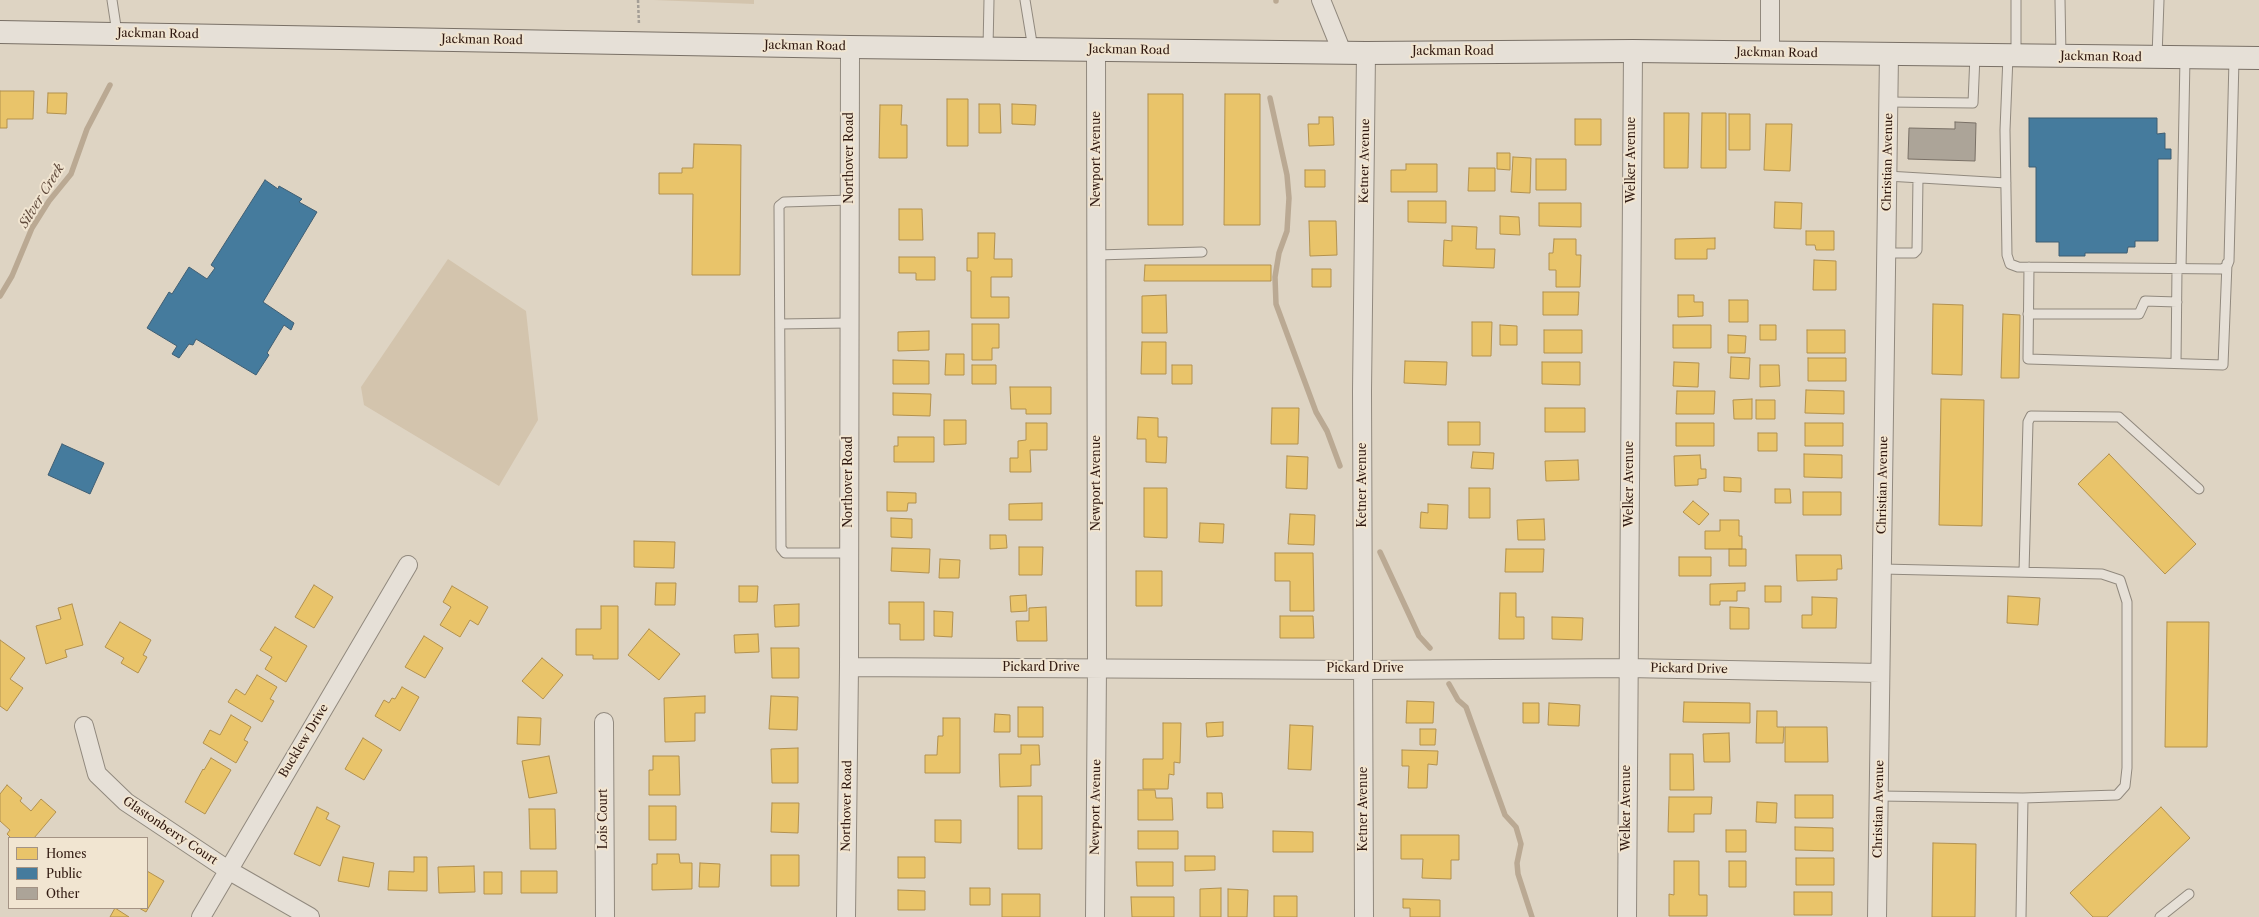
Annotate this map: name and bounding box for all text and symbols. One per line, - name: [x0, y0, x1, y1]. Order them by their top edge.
- street label: Jackman Road: [117, 26, 199, 42]
- street label: Jackman Road: [441, 32, 523, 48]
- street label: Jackman Road: [764, 38, 846, 54]
- street label: Jackman Road: [1088, 42, 1170, 58]
- street label: Jackman Road: [1412, 45, 1494, 59]
- street label: Jackman Road: [1736, 45, 1818, 61]
- street label: Jackman Road: [2060, 49, 2142, 65]
- street label: Newport Avenue: [1090, 111, 1104, 207]
- street label: Northover Road: [843, 112, 857, 204]
- street label: Christian Avenue: [1880, 113, 1896, 211]
- street label: Welker Avenue: [1625, 117, 1639, 203]
- street label: Ketner Avenue: [1357, 118, 1373, 204]
- water label: Silver Creek: [16, 161, 68, 231]
- street label: Newport Avenue: [1090, 435, 1104, 531]
- street label: Northover Road: [842, 436, 856, 528]
- street label: Christian Avenue: [1875, 436, 1891, 534]
- street label: Welker Avenue: [1623, 441, 1637, 527]
- street label: Ketner Avenue: [1356, 442, 1370, 528]
- street label: Pickard Drive: [1002, 661, 1080, 675]
- street label: Pickard Drive: [1650, 661, 1728, 677]
- street label: Pickard Drive: [1326, 662, 1404, 676]
- street label: Bucklew Drive: [276, 702, 332, 780]
- street label: Newport Avenue: [1088, 759, 1104, 855]
- street label: Northover Road: [839, 760, 855, 852]
- street label: Christian Avenue: [1871, 760, 1887, 858]
- street label: Welker Avenue: [1620, 765, 1634, 851]
- street label: Ketner Avenue: [1357, 766, 1371, 852]
- street label: Lois Court: [597, 789, 611, 849]
- street label: Glastonberry Court: [120, 794, 220, 868]
- legend: [8, 837, 148, 909]
- text: Homes: [46, 846, 86, 861]
- text: Public: [46, 866, 82, 881]
- text: Other: [46, 886, 80, 901]

